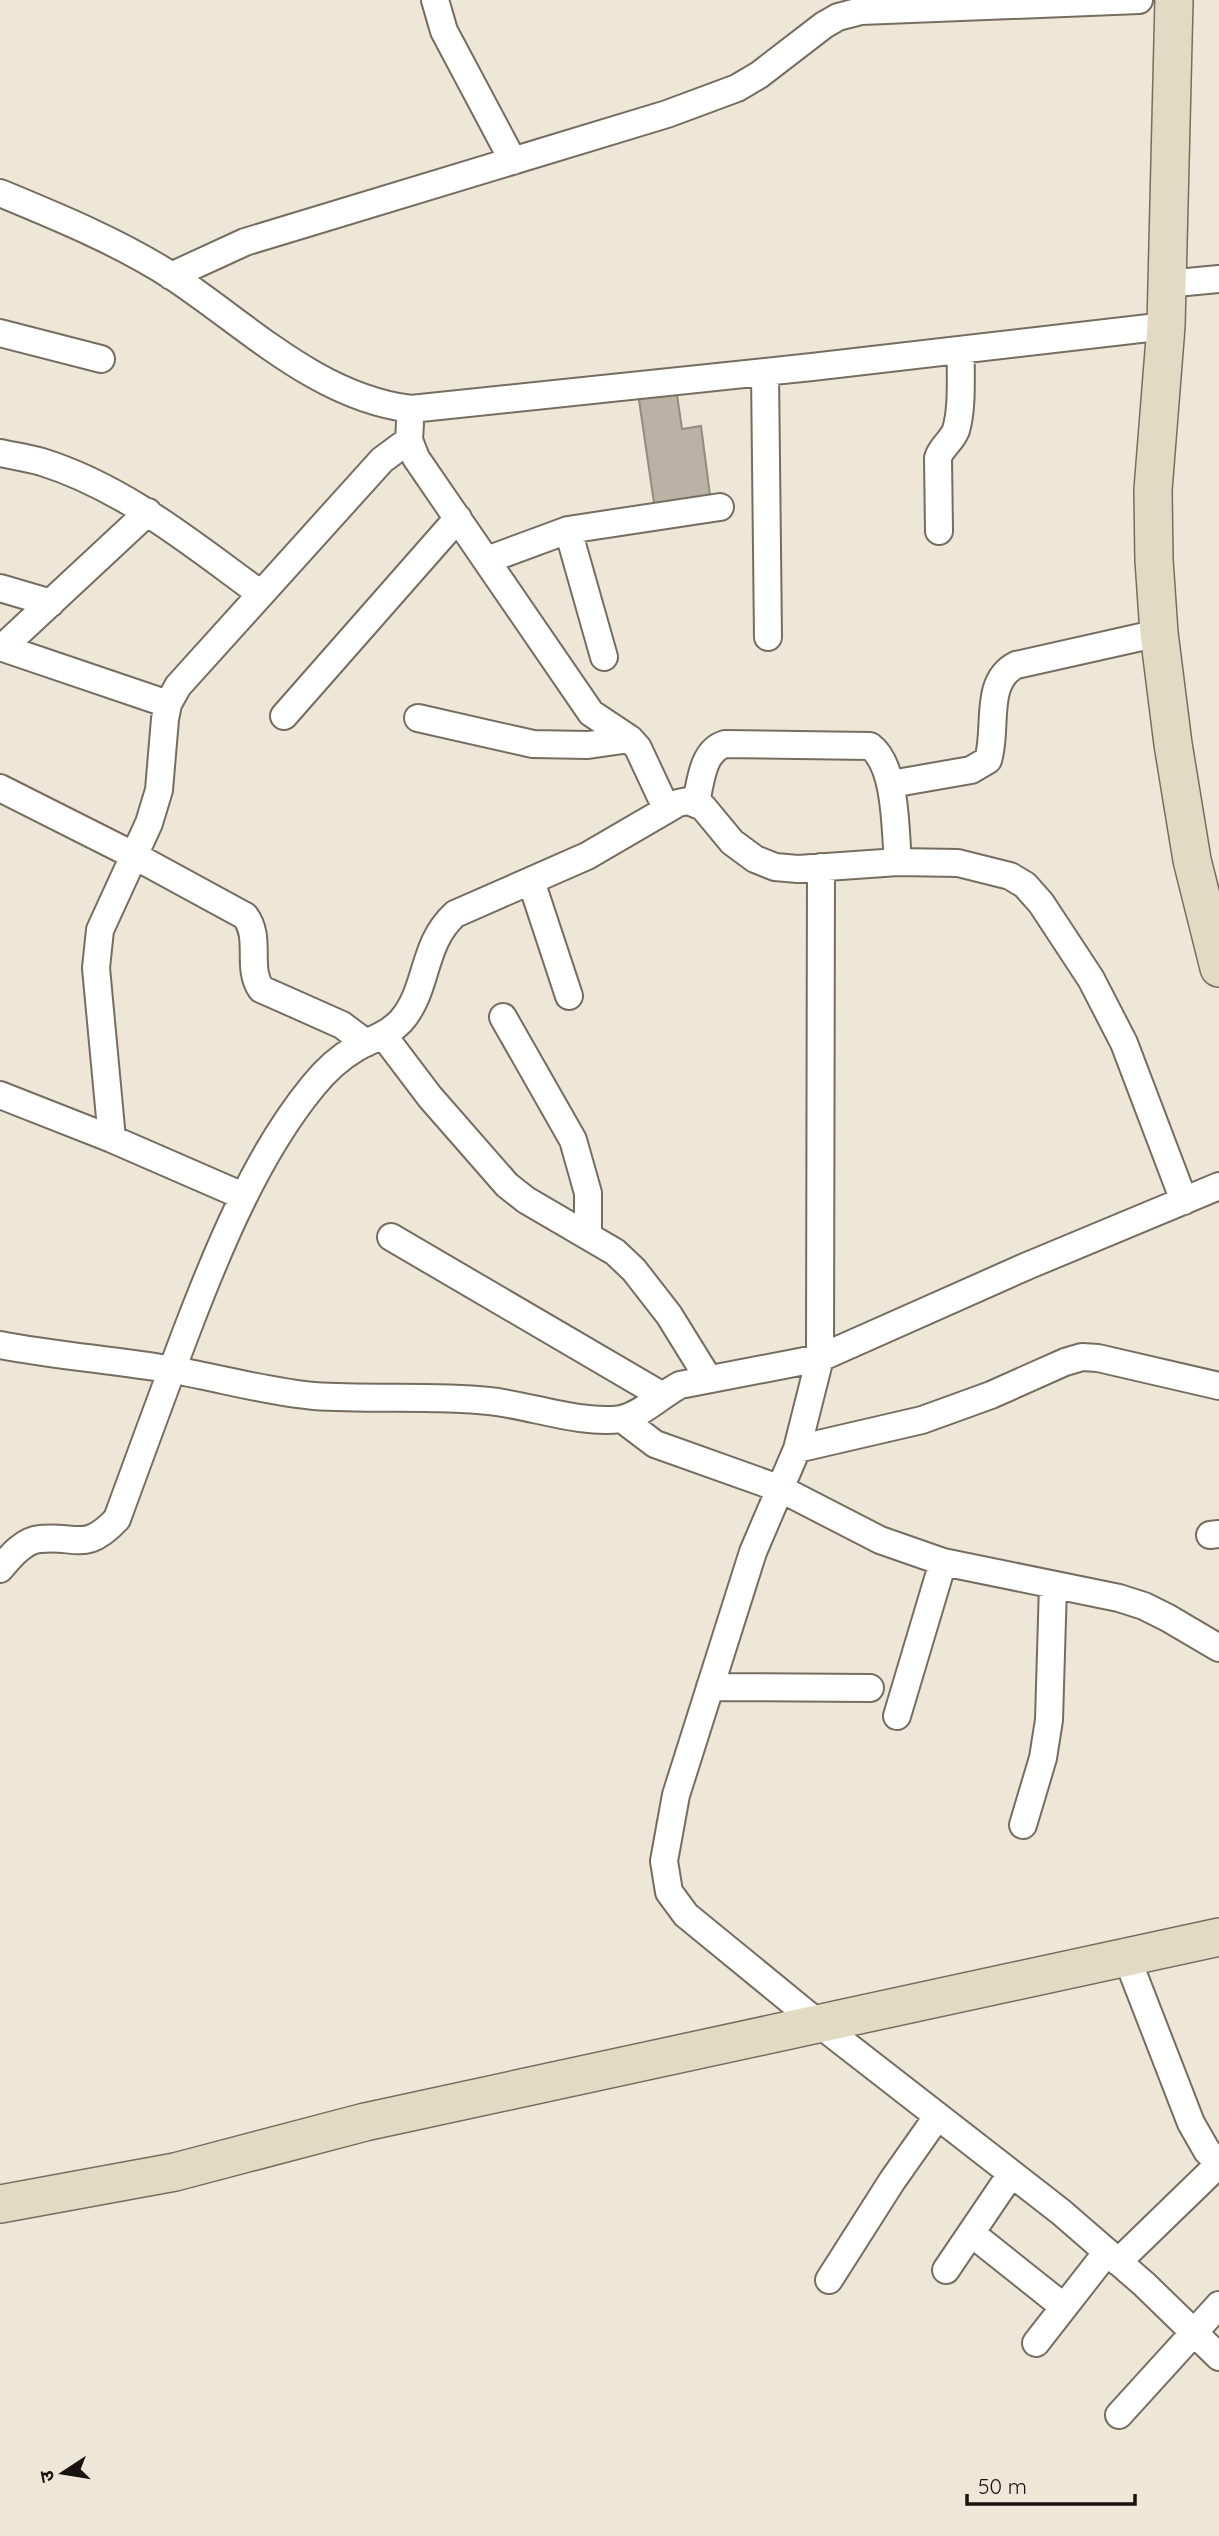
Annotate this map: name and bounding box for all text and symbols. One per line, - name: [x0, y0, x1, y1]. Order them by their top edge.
- north arrow: [28, 2438, 98, 2508]
- scale bar: [967, 2462, 1135, 2506]
- text: उ: [33, 2468, 59, 2484]
- text: 50 m: [978, 2473, 1027, 2499]

